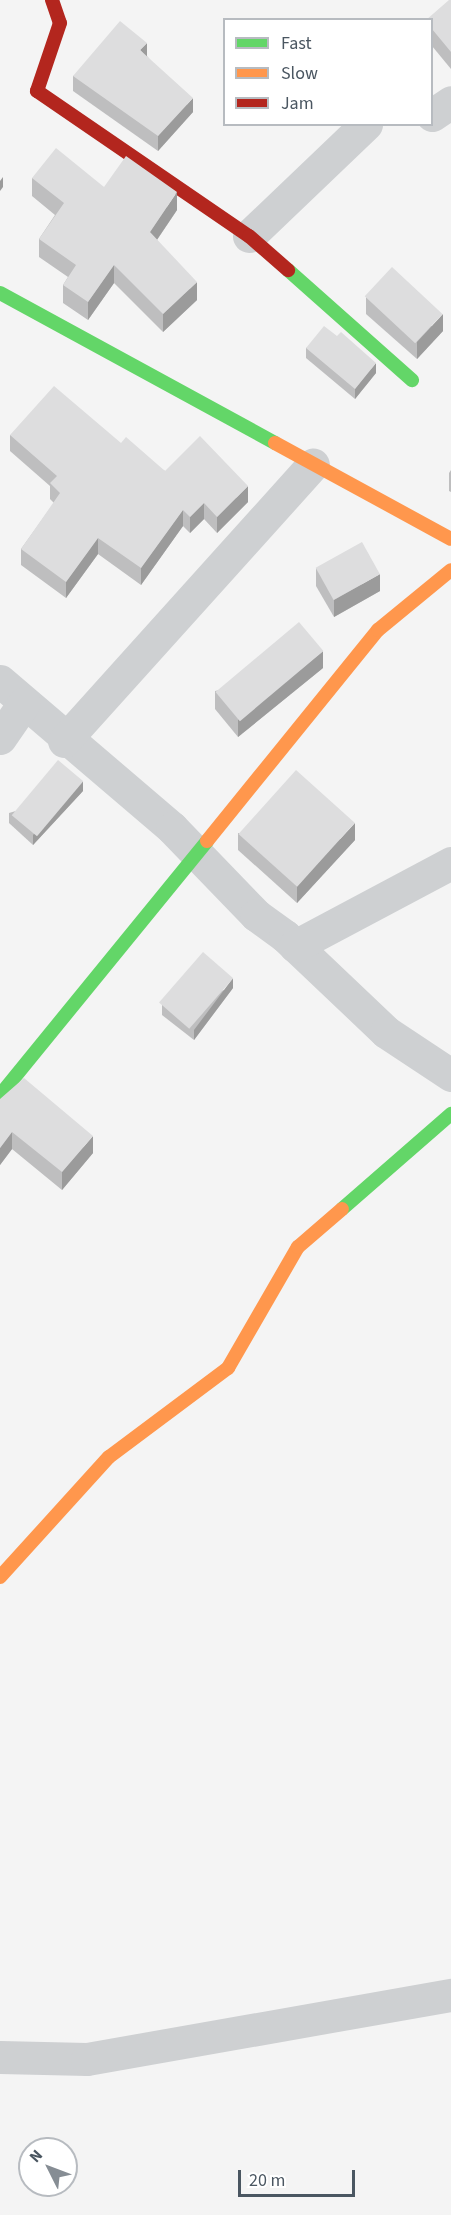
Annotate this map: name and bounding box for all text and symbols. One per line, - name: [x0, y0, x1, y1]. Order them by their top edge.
- legend: [223, 18, 433, 126]
- text: Fast: [281, 31, 312, 56]
- text: Slow: [281, 61, 318, 86]
- text: Jam: [281, 91, 314, 116]
- north arrow: [18, 2137, 78, 2197]
- text: N: [24, 2145, 48, 2168]
- scale bar: [241, 2158, 358, 2196]
- text: 20 m: [249, 2168, 285, 2193]

